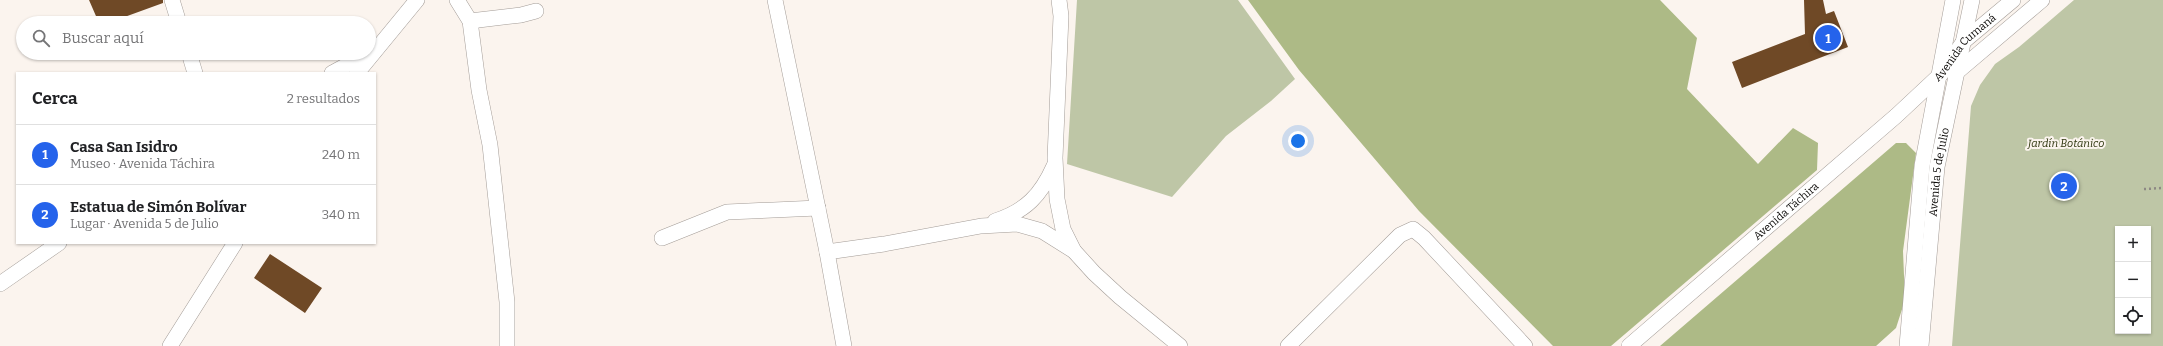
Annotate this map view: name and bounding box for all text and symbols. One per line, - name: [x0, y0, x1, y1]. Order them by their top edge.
- street label: Avenida Cumaná: [1931, 11, 1998, 84]
- search box: [16, 16, 376, 60]
- pin: 1: [1815, 23, 1841, 53]
- icon: search: [30, 27, 52, 49]
- text: Buscar aquí: [62, 29, 144, 47]
- text: Cerca: [32, 88, 77, 109]
- text: 2 resultados: [287, 91, 360, 106]
- street label: Avenida 5 de Julio: [1926, 126, 1952, 217]
- your location: [1288, 131, 1308, 151]
- park label: Jardín Botánico: [2027, 137, 2104, 150]
- text: Casa San Isidro: [70, 138, 178, 156]
- text: 1: [42, 147, 48, 162]
- text: 240 m: [322, 147, 360, 162]
- text: Museo · Avenida Táchira: [70, 156, 215, 171]
- pin: 2: [2051, 171, 2077, 201]
- street label: Avenida Táchira: [1751, 179, 1821, 243]
- text: Estatua de Simón Bolívar: [70, 198, 247, 216]
- text: 2: [41, 207, 49, 222]
- text: 340 m: [322, 207, 360, 222]
- text: Lugar · Avenida 5 de Julio: [70, 216, 219, 231]
- map controls: [2115, 226, 2151, 334]
- button: +: [2115, 226, 2151, 262]
- button: −: [2115, 262, 2151, 298]
- button: locate: [2115, 298, 2151, 334]

